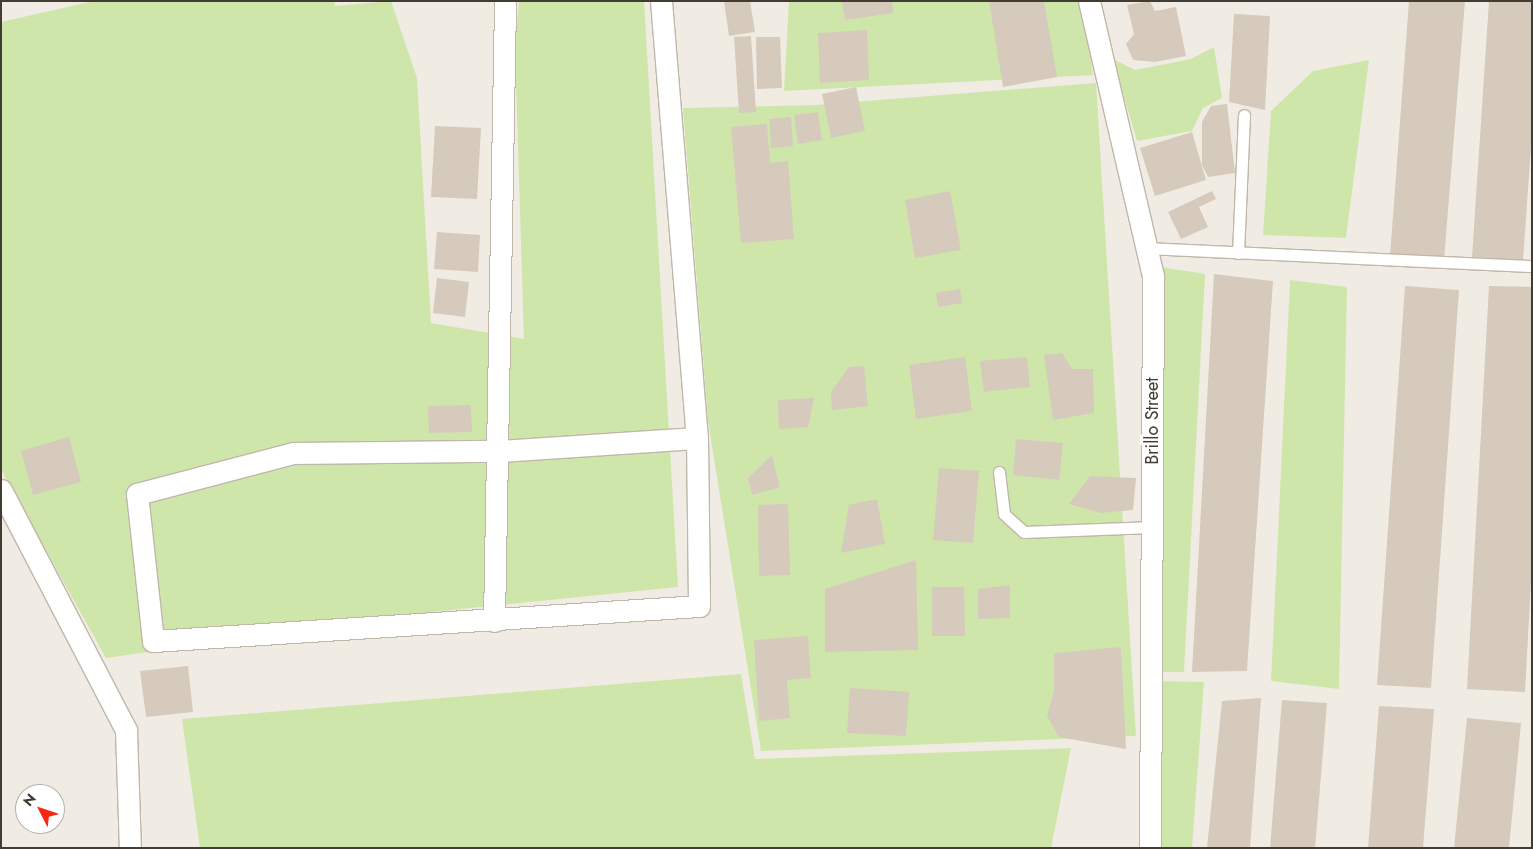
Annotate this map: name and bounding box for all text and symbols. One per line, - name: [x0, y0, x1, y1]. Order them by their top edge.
- street label: Brillo Street: [1141, 377, 1163, 465]
- north arrow: [15, 784, 65, 834]
- text: N: [18, 789, 41, 811]

